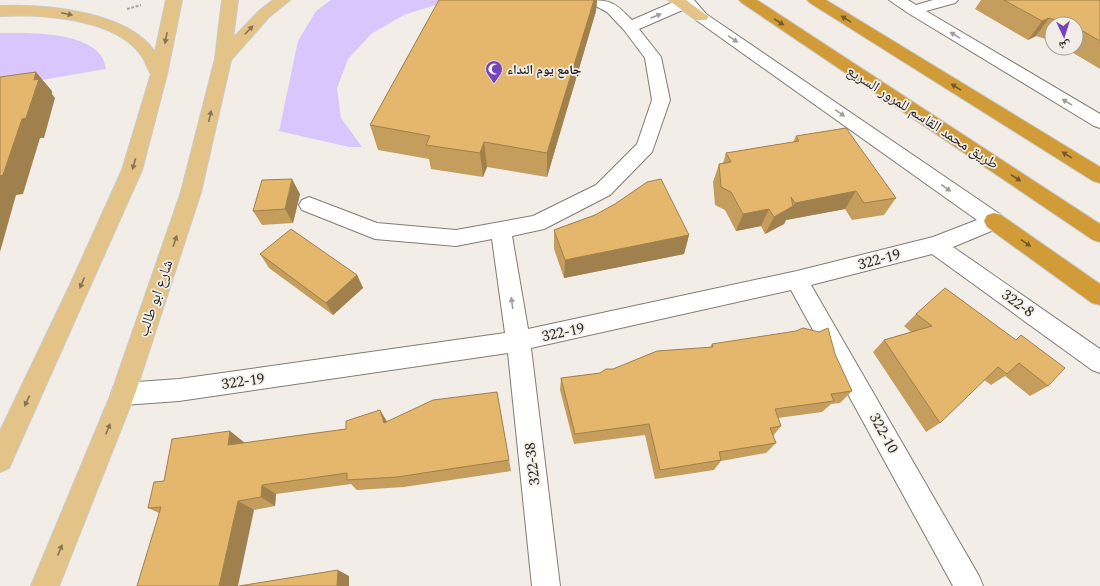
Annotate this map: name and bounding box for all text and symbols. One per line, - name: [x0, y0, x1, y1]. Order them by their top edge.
- one-way arrow: [61, 12, 73, 18]
- one-way arrow: [651, 13, 662, 19]
- one-way arrow: [841, 15, 851, 23]
- north arrow: [1044, 16, 1084, 56]
- one-way arrow: [773, 18, 785, 25]
- one-way arrow: [244, 25, 254, 35]
- one-way arrow: [950, 31, 960, 39]
- one-way arrow: [163, 32, 169, 44]
- one-way arrow: [728, 35, 738, 43]
- text: ش: [1058, 37, 1071, 54]
- mosque icon: جامع يوم النداء: [484, 59, 504, 84]
- place label: جامع يوم النداء: [507, 60, 582, 80]
- street label: طريق محمد القاسم للمرور السريع: [842, 60, 1003, 175]
- one-way arrow: [951, 83, 961, 91]
- one-way arrow: [1062, 98, 1072, 106]
- one-way arrow: [207, 109, 213, 122]
- one-way arrow: [834, 109, 845, 117]
- one-way arrow: [1061, 152, 1073, 159]
- one-way arrow: [131, 158, 137, 170]
- one-way arrow: [1011, 174, 1021, 182]
- one-way arrow: [941, 184, 951, 192]
- one-way arrow: [172, 234, 178, 246]
- one-way arrow: [1020, 239, 1031, 247]
- street label: 322-19: [855, 243, 903, 276]
- street label: شارع ابو طالب: [132, 257, 179, 340]
- one-way arrow: [79, 278, 85, 289]
- street label: 322-8: [997, 284, 1039, 323]
- one-way arrow: [509, 297, 515, 309]
- street label: 322-19: [540, 317, 587, 348]
- street label: 322-19: [220, 367, 266, 396]
- one-way arrow: [24, 396, 30, 407]
- street label: 322-10: [863, 409, 904, 458]
- one-way arrow: [106, 423, 112, 435]
- street label: 322-38: [518, 441, 547, 487]
- one-way arrow: [57, 543, 63, 555]

